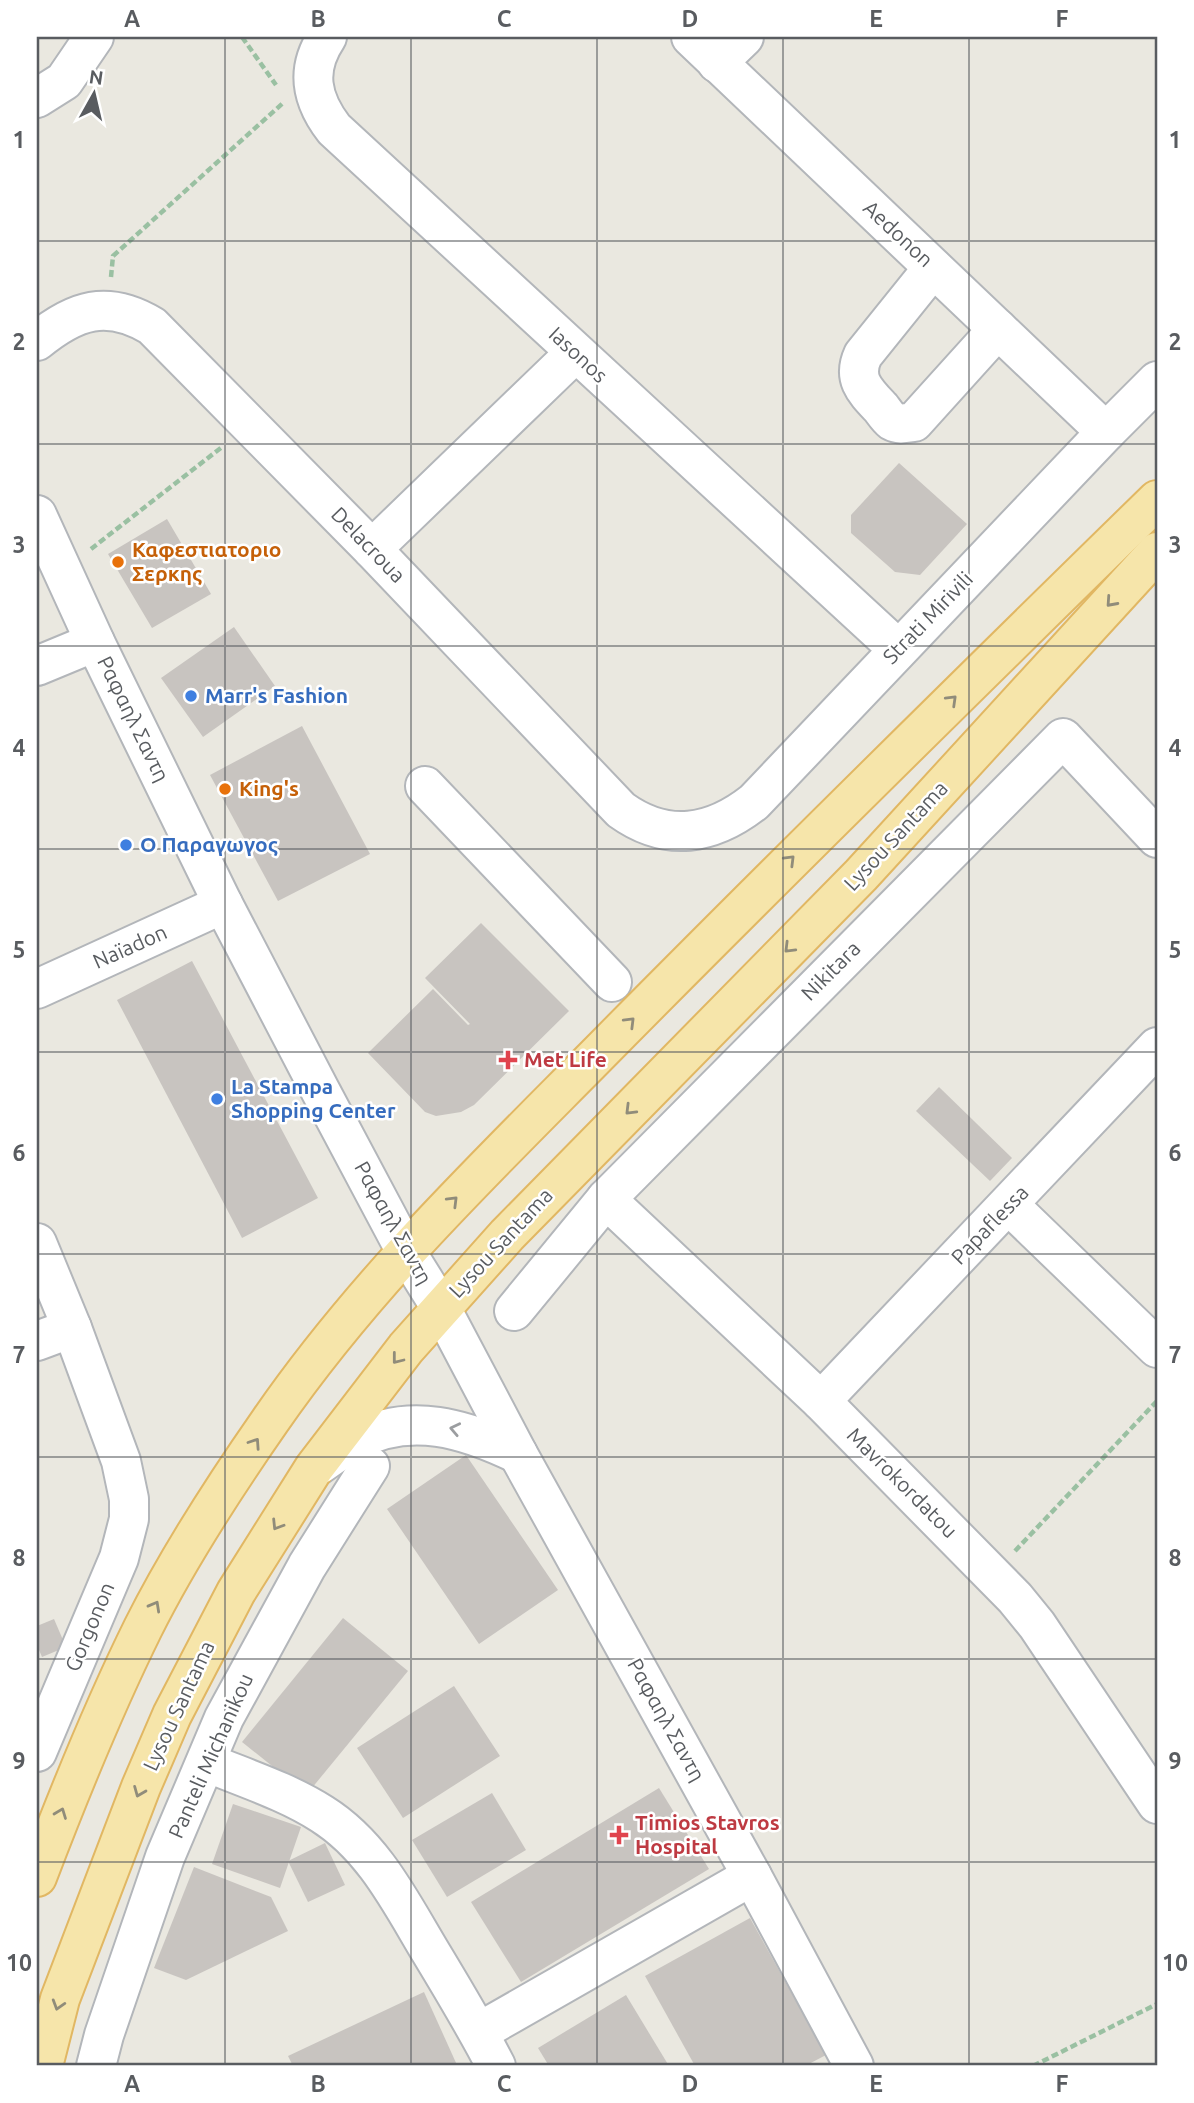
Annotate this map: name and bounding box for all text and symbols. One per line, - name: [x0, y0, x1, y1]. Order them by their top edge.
- text: A: [124, 6, 140, 31]
- text: B: [310, 6, 326, 31]
- text: C: [497, 6, 512, 31]
- text: D: [682, 6, 698, 31]
- text: E: [869, 6, 883, 31]
- text: F: [1056, 6, 1069, 31]
- north arrow: [60, 60, 130, 130]
- text: N: [88, 65, 105, 89]
- text: 1: [13, 127, 25, 152]
- text: 1: [1169, 127, 1181, 152]
- street label: Aedonon: [859, 195, 938, 271]
- street label: Iasonos: [545, 321, 613, 387]
- text: 2: [13, 329, 25, 354]
- text: 2: [1169, 329, 1181, 354]
- street label: Delacroua: [327, 502, 411, 587]
- text: 3: [13, 532, 25, 557]
- text: 3: [1169, 532, 1181, 557]
- place label: Καφεστιατοριο Σερκης: [132, 537, 281, 585]
- marker: Καφεστιατοριο Σερκης: [110, 554, 126, 570]
- street label: Strati Mirivili: [877, 566, 977, 668]
- one-way arrow: [1107, 594, 1119, 607]
- street label: Ραφαηλ Σαντη: [93, 652, 175, 785]
- place label: Marr's Fashion: [205, 683, 348, 707]
- marker: Marr's Fashion: [183, 688, 199, 704]
- one-way arrow: [944, 696, 957, 709]
- text: 4: [13, 735, 26, 760]
- text: 4: [1169, 735, 1182, 760]
- place label: King's: [239, 776, 299, 800]
- street label: Lysou Santama: [839, 776, 952, 895]
- marker: King's: [217, 781, 233, 797]
- place label: Ο Παραγωγος: [140, 832, 278, 856]
- marker: Ο Παραγωγος: [118, 837, 134, 853]
- one-way arrow: [782, 856, 794, 868]
- street label: Naïadon: [89, 919, 170, 973]
- street label: Nikitara: [796, 936, 865, 1005]
- text: 5: [13, 937, 25, 962]
- text: 5: [1169, 937, 1181, 962]
- one-way arrow: [785, 940, 798, 953]
- one-way arrow: [622, 1017, 635, 1030]
- place label: Met Life: [524, 1047, 607, 1071]
- marker: Met Life: [498, 1050, 518, 1070]
- place label: La Stampa Shopping Center: [231, 1074, 396, 1122]
- marker: La Stampa Shopping Center: [209, 1091, 225, 1107]
- one-way arrow: [625, 1102, 638, 1115]
- text: 6: [13, 1140, 26, 1165]
- text: 6: [1169, 1140, 1182, 1165]
- street label: Ραφαηλ Σαντη: [350, 1157, 438, 1288]
- street label: Papaflessa: [946, 1180, 1033, 1269]
- street label: Lysou Santama: [444, 1183, 557, 1302]
- one-way arrow: [445, 1197, 458, 1210]
- text: 7: [13, 1342, 25, 1367]
- text: 7: [1169, 1342, 1181, 1367]
- one-way arrow: [392, 1352, 405, 1364]
- street label: Mavrokordatou: [843, 1422, 963, 1542]
- one-way arrow: [449, 1423, 461, 1438]
- one-way arrow: [246, 1438, 259, 1451]
- one-way arrow: [272, 1518, 285, 1531]
- text: 8: [13, 1545, 25, 1570]
- text: 8: [1169, 1545, 1181, 1570]
- street label: Gorgonon: [60, 1578, 119, 1675]
- one-way arrow: [147, 1601, 160, 1614]
- street label: Lysou Santama: [138, 1637, 219, 1774]
- street label: Ραφαηλ Σαντη: [623, 1654, 711, 1785]
- street label: Panteli Michanikou: [163, 1669, 257, 1842]
- text: 9: [13, 1748, 25, 1773]
- text: 9: [1169, 1748, 1181, 1773]
- one-way arrow: [133, 1786, 147, 1798]
- one-way arrow: [53, 1808, 67, 1820]
- place label: Timios Stavros Hospital: [635, 1810, 780, 1858]
- marker: Timios Stavros Hospital: [609, 1825, 629, 1845]
- text: 10: [6, 1950, 32, 1975]
- text: 10: [1162, 1950, 1188, 1975]
- one-way arrow: [52, 1999, 67, 2011]
- text: A: [124, 2071, 140, 2096]
- text: B: [310, 2071, 326, 2096]
- text: C: [497, 2071, 512, 2096]
- text: D: [682, 2071, 698, 2096]
- text: E: [869, 2071, 883, 2096]
- text: F: [1056, 2071, 1069, 2096]

